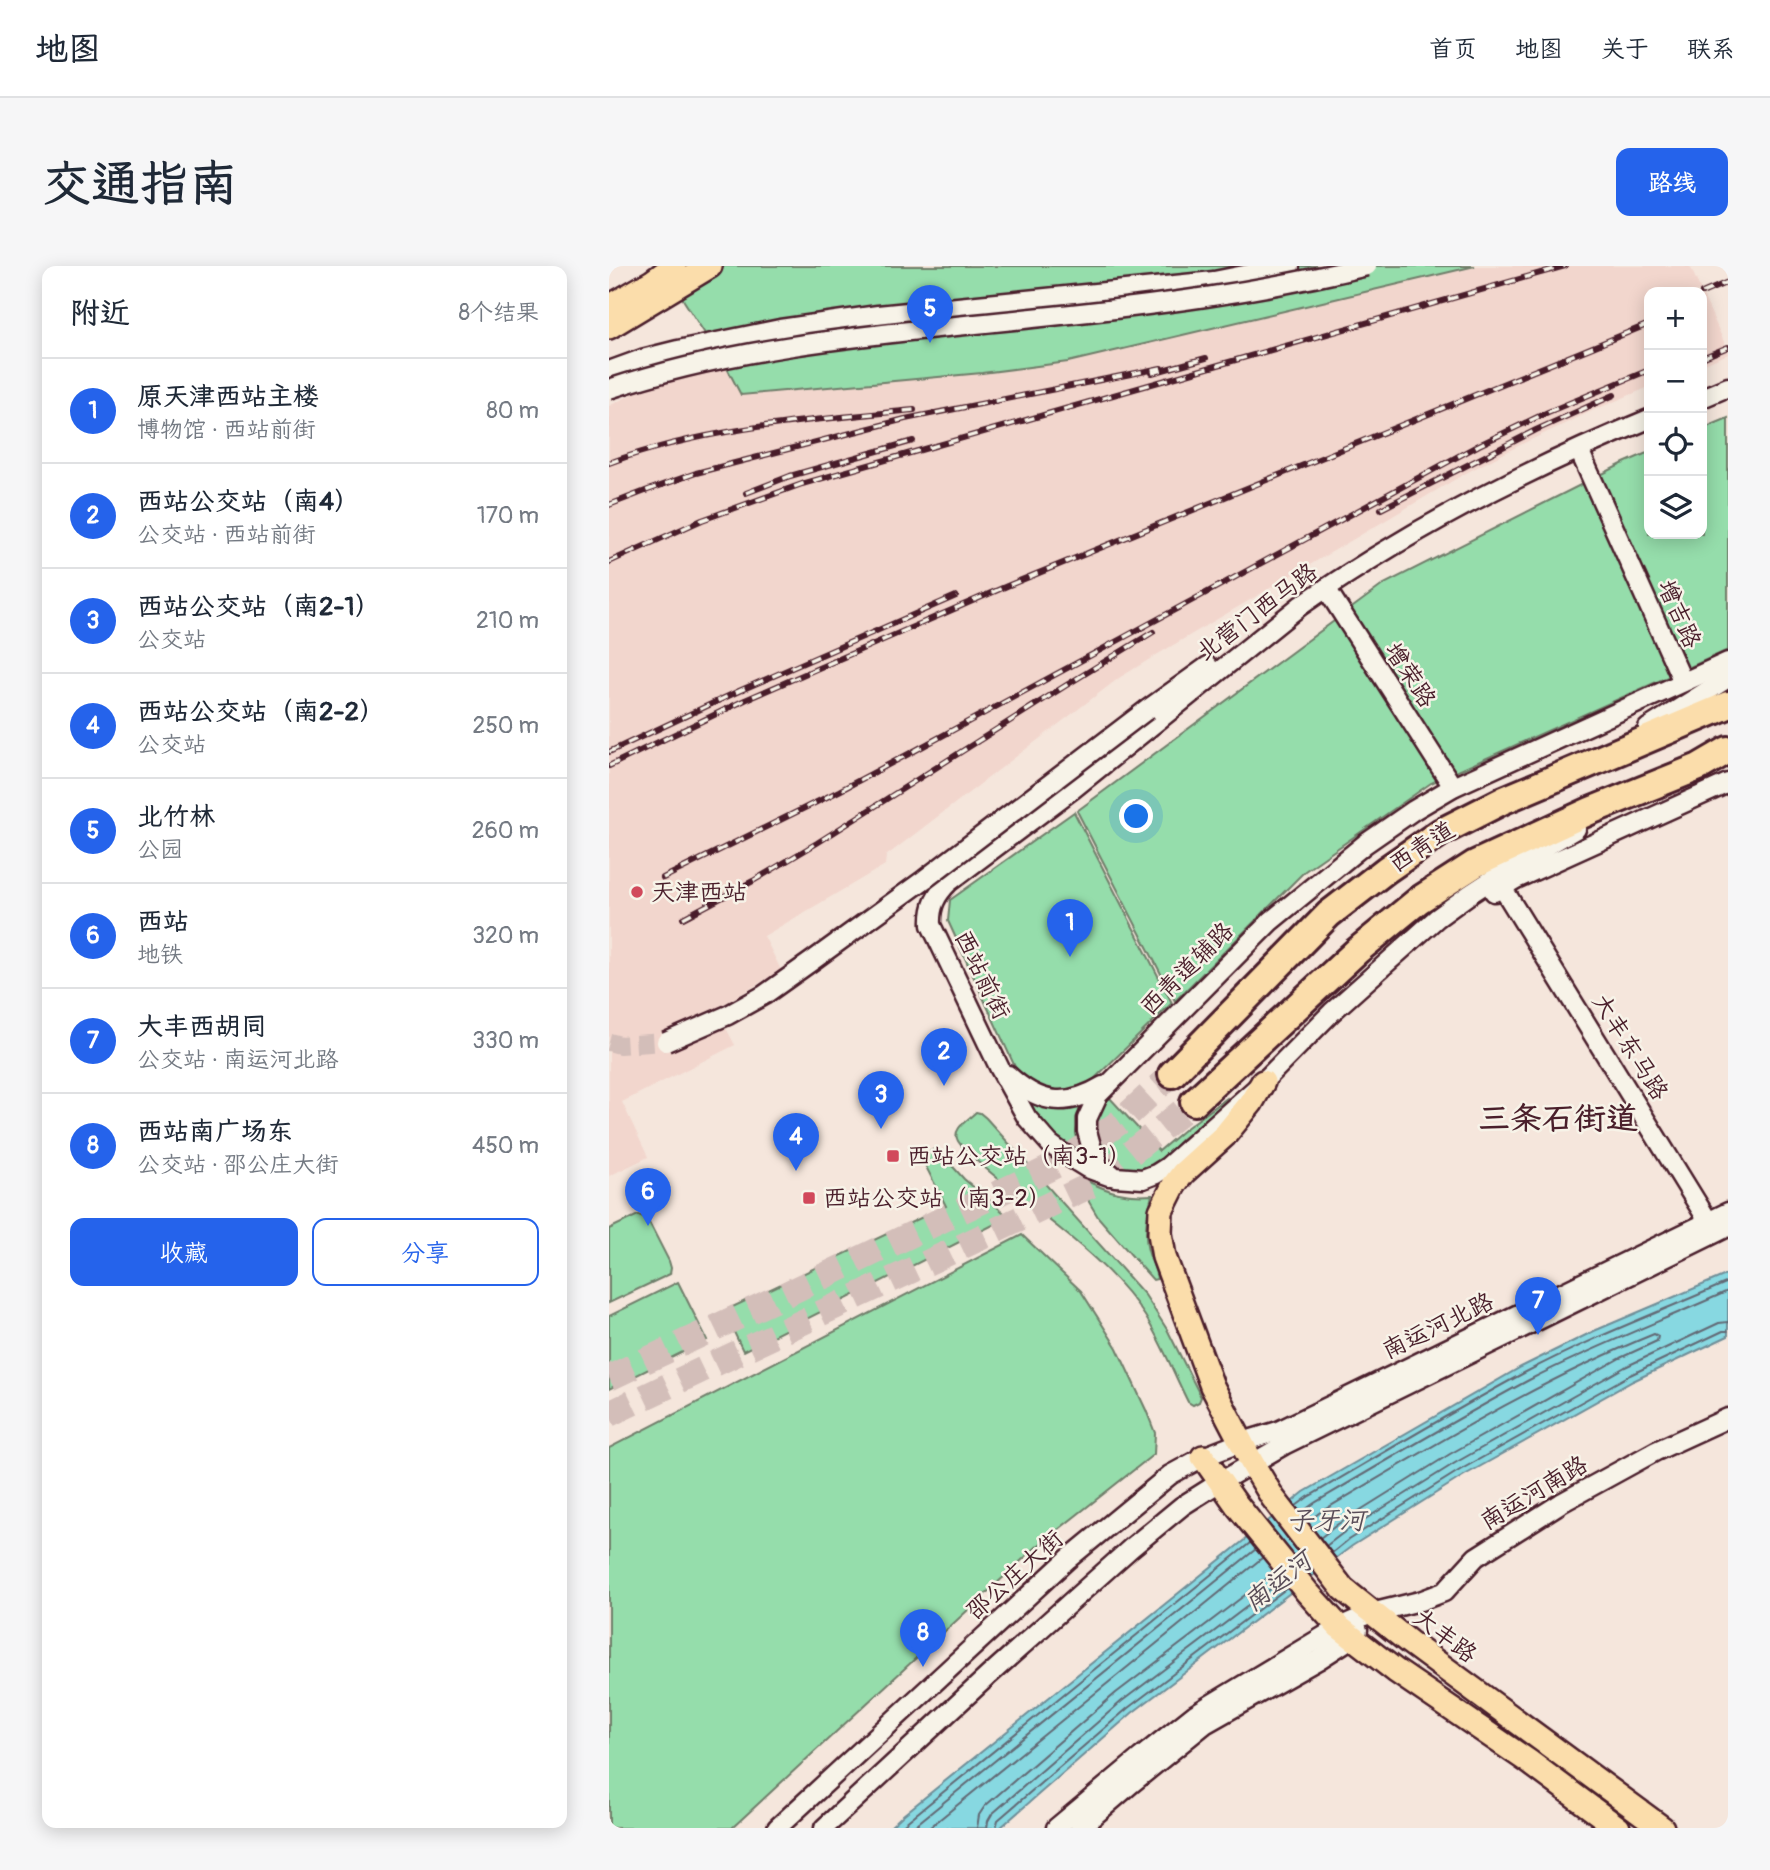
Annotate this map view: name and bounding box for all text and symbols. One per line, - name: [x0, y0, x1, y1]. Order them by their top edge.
- text: 地图: [35, 29, 101, 70]
- text: 首页: [1429, 35, 1477, 64]
- text: 地图: [1515, 35, 1563, 64]
- text: 关于: [1601, 35, 1649, 64]
- text: 联系: [1687, 35, 1735, 64]
- button: 路线: [1616, 148, 1728, 216]
- text: 交通指南: [42, 154, 238, 215]
- pin: 5: [907, 285, 953, 343]
- map controls: [1644, 287, 1707, 539]
- button: +: [1644, 287, 1707, 350]
- text: 附近: [70, 295, 130, 332]
- text: 8个结果: [458, 298, 539, 327]
- button: −: [1644, 350, 1707, 413]
- text: 原天津西站主楼: [137, 381, 319, 413]
- text: 1: [89, 396, 98, 425]
- text: 80 m: [486, 396, 539, 425]
- button: locate: [1644, 413, 1707, 476]
- text: 博物馆 · 西站前街: [137, 415, 315, 444]
- button: layers: [1644, 476, 1707, 539]
- text: 西站公交站（南4）: [137, 486, 360, 518]
- text: 2: [87, 501, 99, 530]
- text: 170 m: [477, 501, 539, 530]
- text: 公交站 · 西站前街: [137, 520, 315, 549]
- street label: 北营门西马路: [1191, 557, 1323, 667]
- street label: 增吉路: [1651, 575, 1707, 653]
- text: 西站公交站（南2-1）: [137, 591, 381, 623]
- text: 3: [87, 606, 99, 635]
- text: 210 m: [476, 606, 539, 635]
- text: 公交站: [137, 625, 206, 654]
- street label: 增荣路: [1378, 637, 1442, 713]
- text: 西站公交站（南2-2）: [137, 696, 385, 728]
- text: 4: [86, 711, 100, 740]
- text: 250 m: [473, 711, 539, 740]
- text: 公交站: [137, 730, 206, 759]
- your location: [1119, 799, 1153, 833]
- text: 北竹林: [137, 801, 215, 833]
- street label: 西青道: [1384, 815, 1460, 879]
- text: 5: [87, 816, 99, 845]
- text: 260 m: [472, 816, 539, 845]
- text: 公园: [137, 835, 183, 864]
- place label: 天津西站: [651, 878, 747, 907]
- marker: 天津西站: [629, 884, 645, 900]
- pin: 1: [1047, 899, 1093, 957]
- text: 西站: [137, 906, 189, 938]
- street label: 西青道辅路: [1134, 916, 1240, 1022]
- text: 6: [86, 921, 100, 950]
- text: 320 m: [472, 921, 539, 950]
- street label: 西站前街: [948, 926, 1016, 1024]
- text: 地铁: [137, 940, 183, 969]
- street label: 大丰东马路: [1586, 988, 1674, 1106]
- text: 大丰西胡同: [137, 1011, 267, 1043]
- text: 7: [87, 1026, 99, 1055]
- text: 330 m: [472, 1026, 539, 1055]
- pin: 2: [921, 1028, 967, 1086]
- text: 公交站 · 南运河北路: [137, 1045, 338, 1074]
- pin: 3: [858, 1071, 904, 1129]
- district label: 三条石街道: [1478, 1099, 1638, 1139]
- pin: 4: [773, 1113, 819, 1171]
- text: 西站南广场东: [137, 1116, 293, 1148]
- text: 8: [87, 1131, 99, 1160]
- text: 450 m: [472, 1131, 539, 1160]
- place label: 西站公交站（南3-1）: [907, 1142, 1132, 1171]
- marker: 西站公交站（南3-1）: [885, 1148, 901, 1164]
- text: 公交站 · 邵公庄大街: [137, 1150, 338, 1179]
- pin: 6: [625, 1168, 671, 1226]
- place label: 西站公交站（南3-2）: [823, 1184, 1052, 1213]
- marker: 西站公交站（南3-2）: [801, 1190, 817, 1206]
- button: 收藏: [70, 1218, 298, 1286]
- button: 分享: [312, 1218, 539, 1286]
- pin: 7: [1515, 1277, 1561, 1335]
- street label: 南运河北路: [1378, 1287, 1498, 1365]
- street label: 南运河南路: [1475, 1450, 1593, 1536]
- water label: 子牙河: [1287, 1505, 1369, 1537]
- street label: 邵公庄大街: [961, 1524, 1069, 1626]
- water label: 南运河: [1237, 1543, 1322, 1619]
- street label: 大丰路: [1408, 1603, 1482, 1669]
- pin: 8: [900, 1609, 946, 1667]

